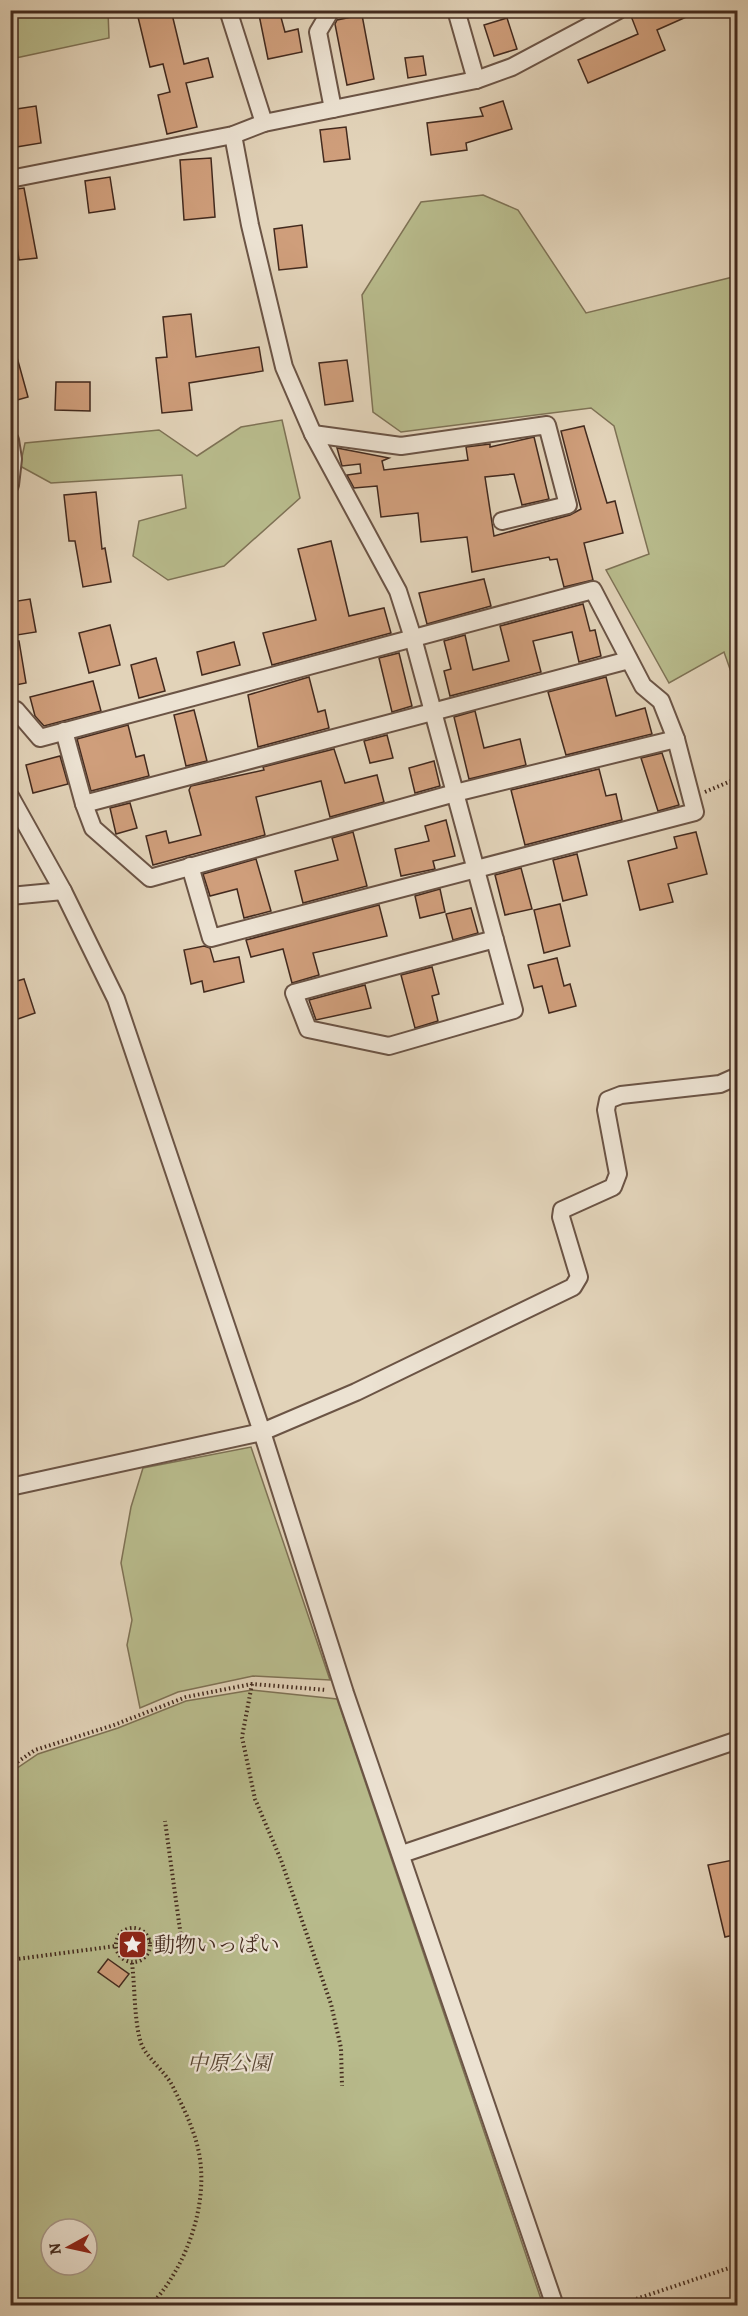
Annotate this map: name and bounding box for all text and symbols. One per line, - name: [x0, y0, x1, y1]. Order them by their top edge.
- place icon: 動物いっぱい: [117, 1929, 149, 1961]
- place label: 動物いっぱい: [154, 1931, 280, 1959]
- park label: 中原公園: [187, 2049, 274, 2077]
- north arrow: [39, 2217, 99, 2277]
- text: N: [43, 2241, 67, 2256]

